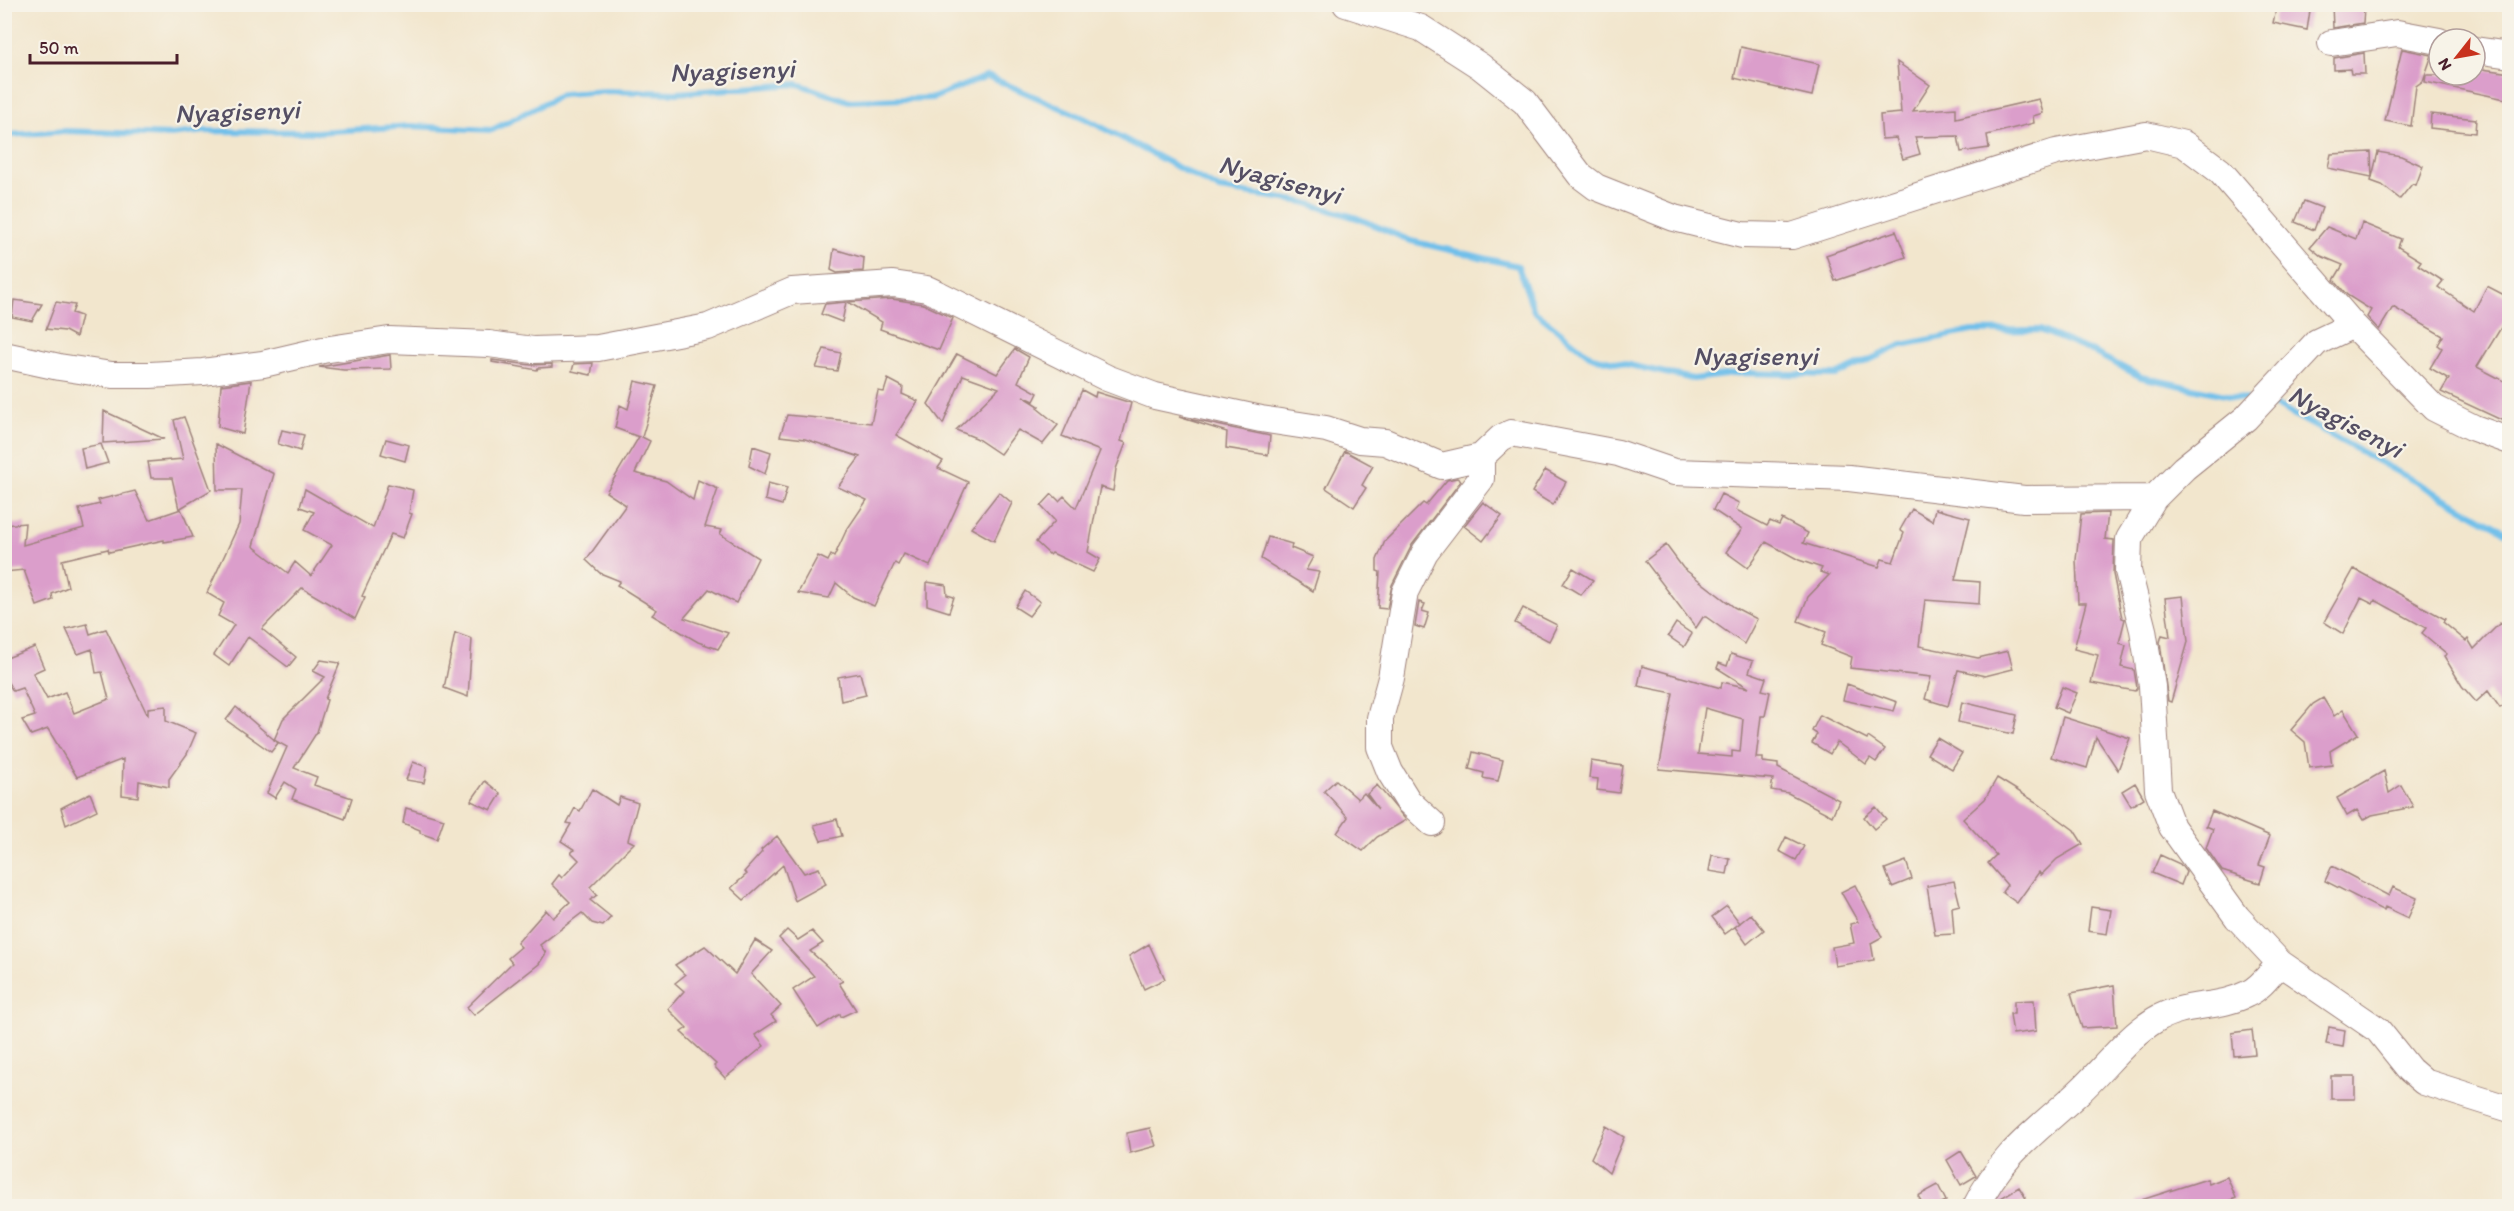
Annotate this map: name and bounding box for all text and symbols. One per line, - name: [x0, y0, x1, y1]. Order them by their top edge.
- scale bar: [30, 27, 177, 65]
- north arrow: [2427, 27, 2487, 87]
- text: 50 m: [39, 37, 79, 59]
- water label: Nyagisenyi: [669, 51, 798, 89]
- text: N: [2434, 55, 2455, 74]
- water label: Nyagisenyi: [174, 92, 303, 130]
- water label: Nyagisenyi: [1215, 147, 1348, 212]
- water label: Nyagisenyi: [1692, 339, 1821, 372]
- water label: Nyagisenyi: [2283, 377, 2412, 466]

